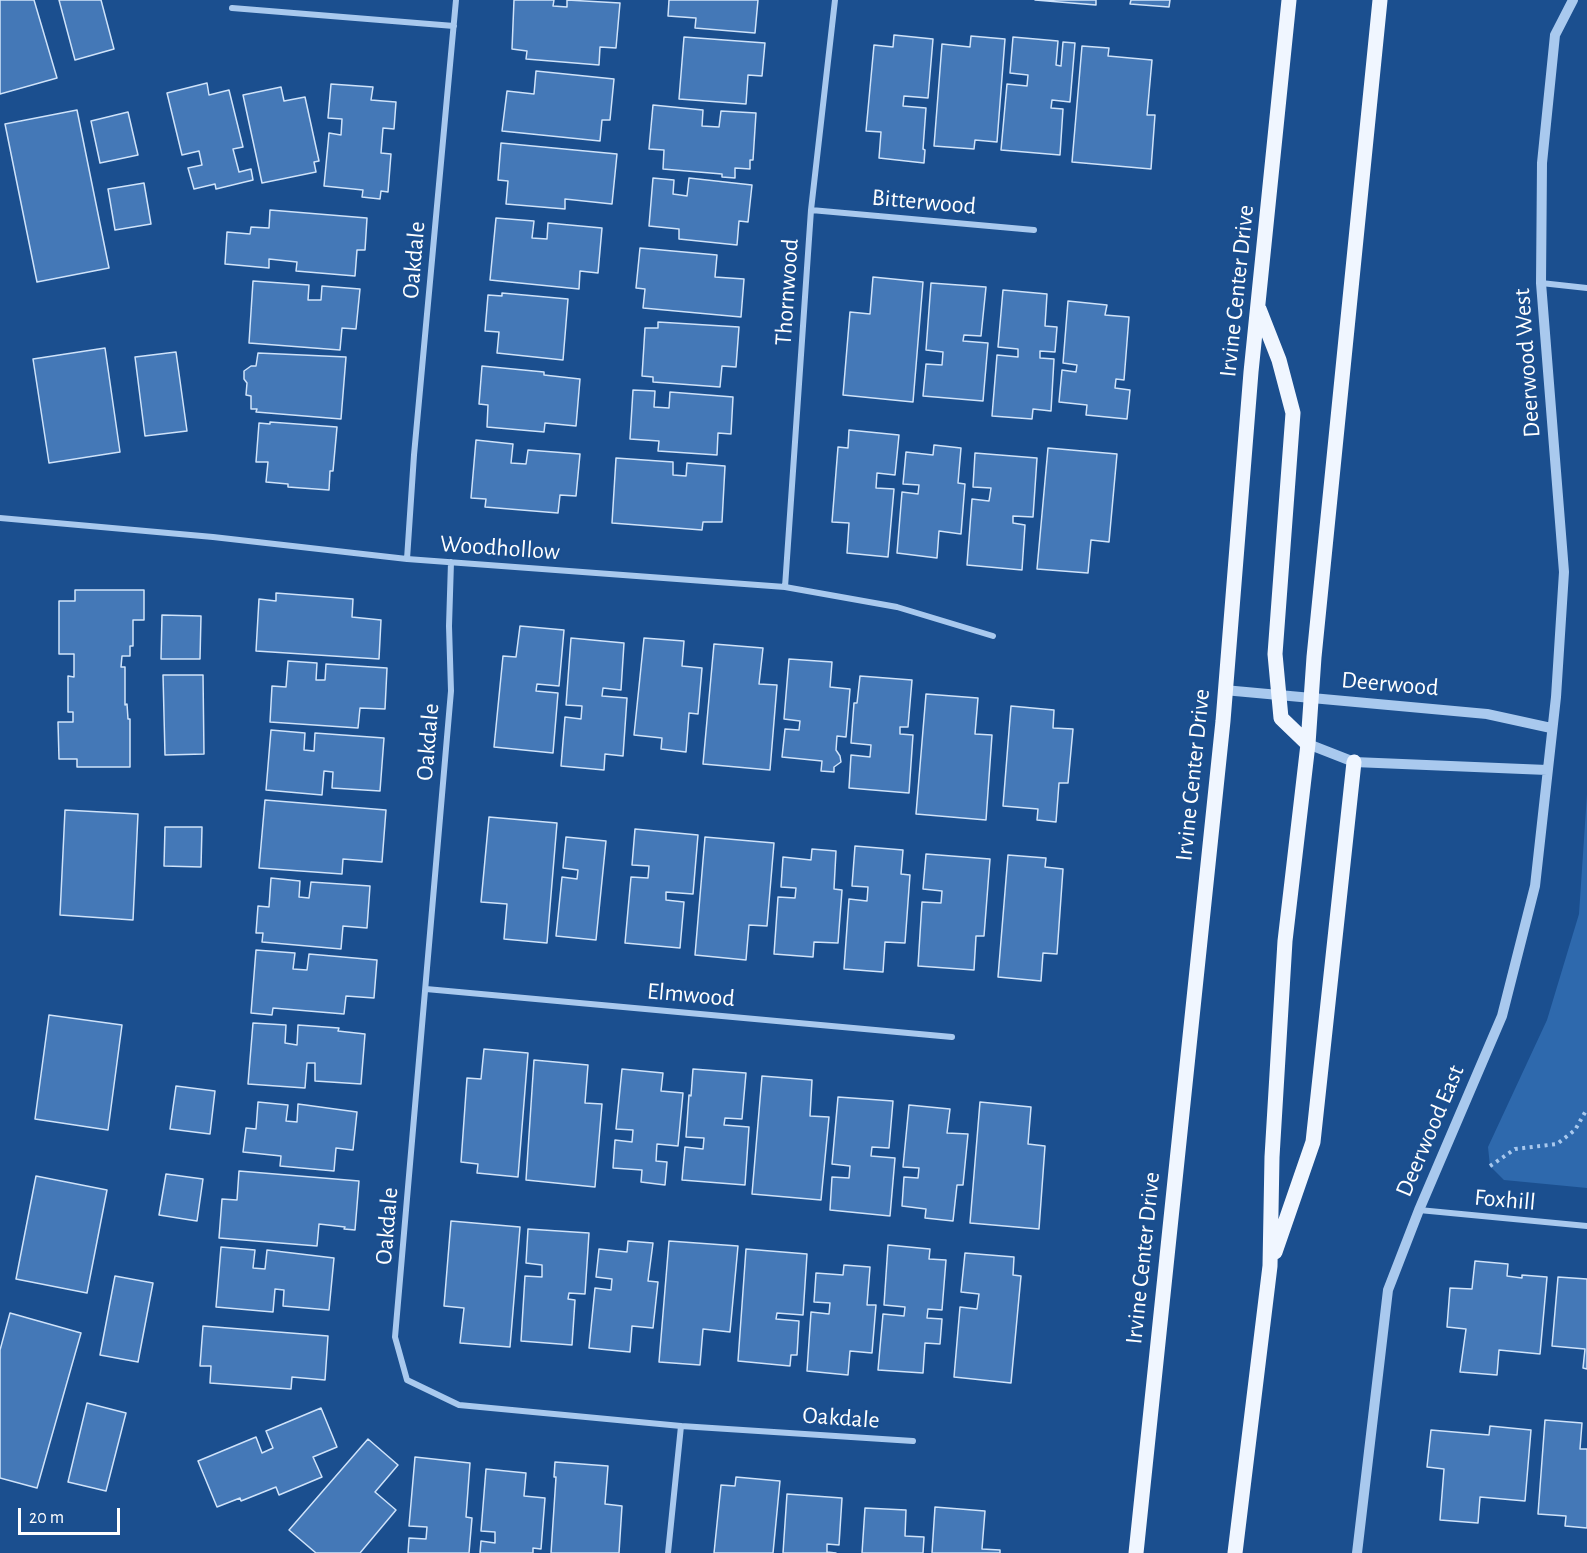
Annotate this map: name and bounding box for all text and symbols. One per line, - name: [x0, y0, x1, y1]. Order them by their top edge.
- street label: Bitterwood: [871, 183, 977, 221]
- street label: Irvine Center Drive: [1214, 203, 1260, 379]
- street label: Oakdale: [396, 220, 432, 300]
- street label: Thornwood: [769, 238, 805, 346]
- street label: Deerwood West: [1507, 287, 1547, 439]
- street label: Woodhollow: [439, 529, 561, 567]
- street label: Deerwood: [1340, 665, 1440, 703]
- street label: Irvine Center Drive: [1170, 687, 1216, 863]
- street label: Oakdale: [410, 702, 446, 782]
- street label: Elmwood: [646, 977, 736, 1013]
- street label: Deerwood East: [1389, 1061, 1471, 1201]
- street label: Irvine Center Drive: [1120, 1170, 1166, 1346]
- street label: Foxhill: [1473, 1183, 1537, 1217]
- street label: Oakdale: [369, 1186, 405, 1266]
- street label: Oakdale: [801, 1401, 881, 1435]
- scale bar: [21, 1496, 123, 1534]
- text: 20 m: [29, 1509, 64, 1527]

